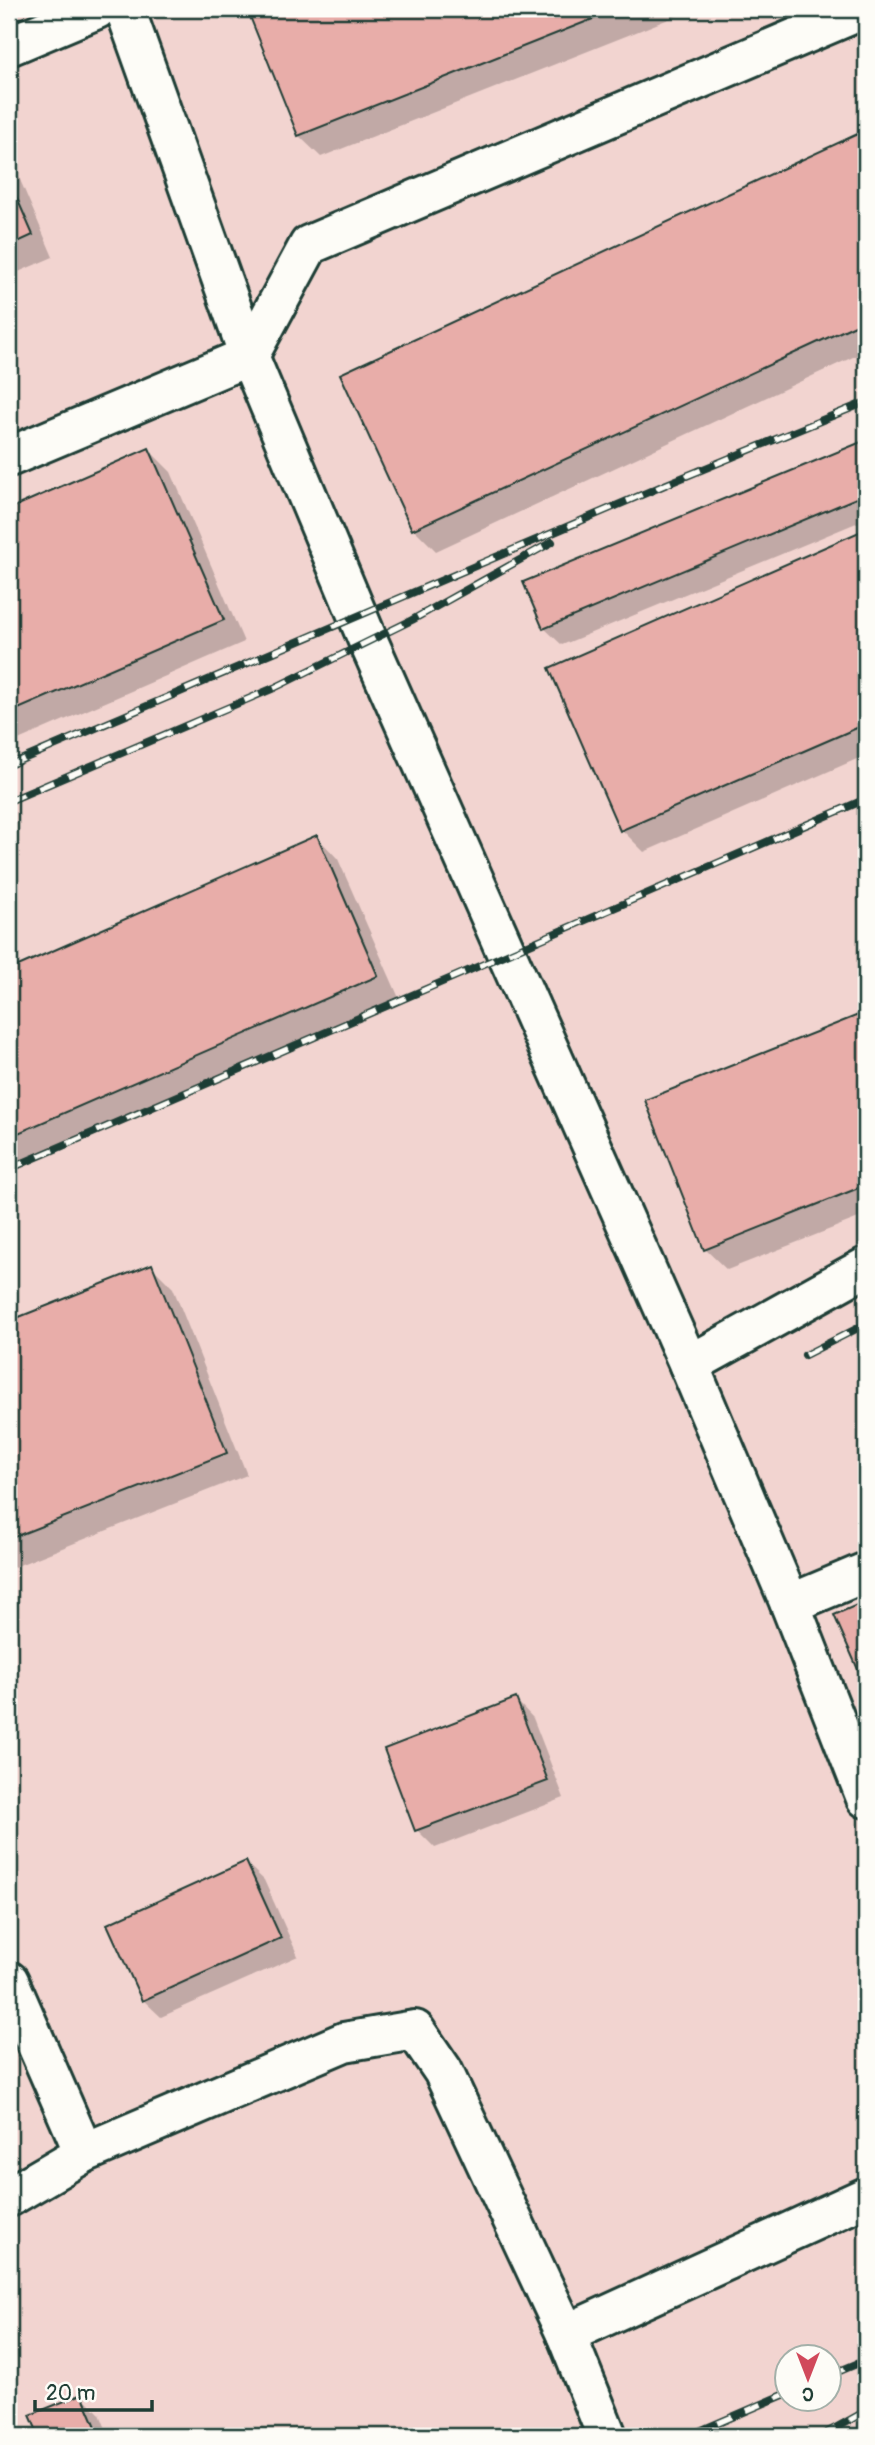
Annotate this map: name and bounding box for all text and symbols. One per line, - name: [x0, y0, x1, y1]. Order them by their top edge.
- north arrow: [774, 2344, 844, 2414]
- scale bar: [35, 2368, 152, 2412]
- text: 20 m: [46, 2380, 95, 2407]
- text: С: [802, 2382, 814, 2406]

